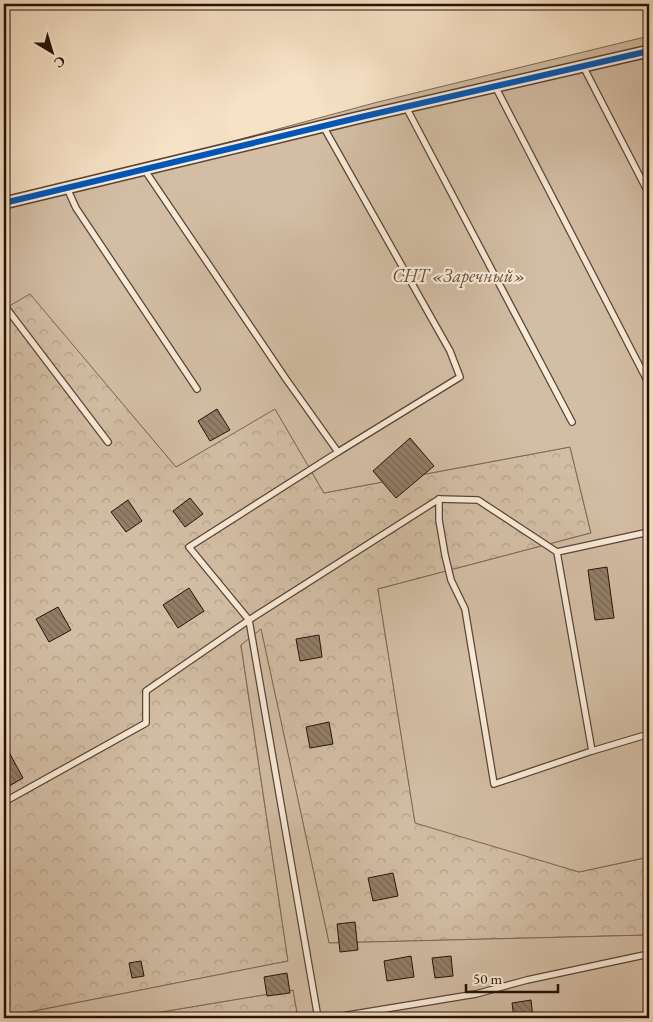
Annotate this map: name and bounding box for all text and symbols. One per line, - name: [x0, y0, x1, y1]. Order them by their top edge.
- north arrow: [28, 28, 78, 78]
- text: С: [50, 52, 69, 72]
- park label: СНТ «Заречный»: [392, 264, 526, 288]
- scale bar: [466, 962, 558, 994]
- text: 50 m: [473, 969, 502, 988]

